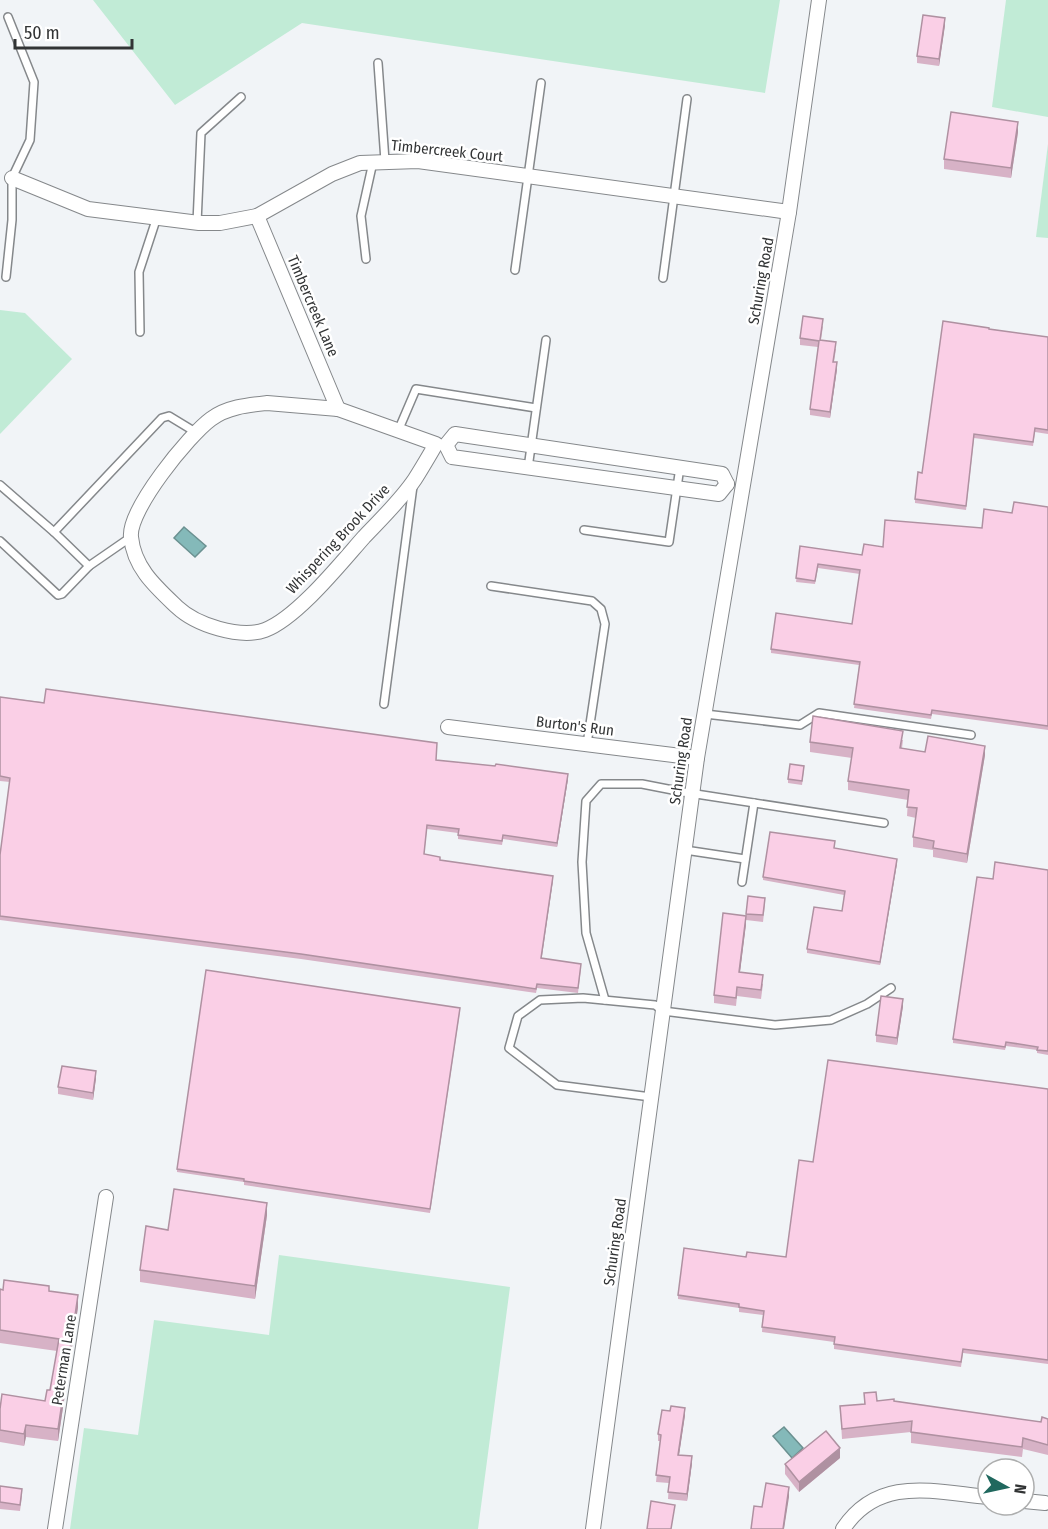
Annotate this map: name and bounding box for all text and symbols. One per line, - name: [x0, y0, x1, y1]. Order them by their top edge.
- scale bar: [15, 12, 132, 50]
- text: 50 m: [24, 22, 60, 44]
- street label: Timbercreek Court: [390, 136, 504, 166]
- street label: Schuring Road: [744, 236, 778, 326]
- street label: Timbercreek Lane: [284, 253, 342, 359]
- street label: Whispering Brook Drive: [283, 480, 393, 598]
- street label: Burton's Run: [535, 712, 615, 740]
- street label: Schuring Road: [666, 716, 696, 806]
- street label: Schuring Road: [600, 1197, 630, 1287]
- street label: Peterman Lane: [48, 1313, 80, 1407]
- north arrow: [976, 1457, 1036, 1517]
- text: N: [1010, 1483, 1030, 1495]

